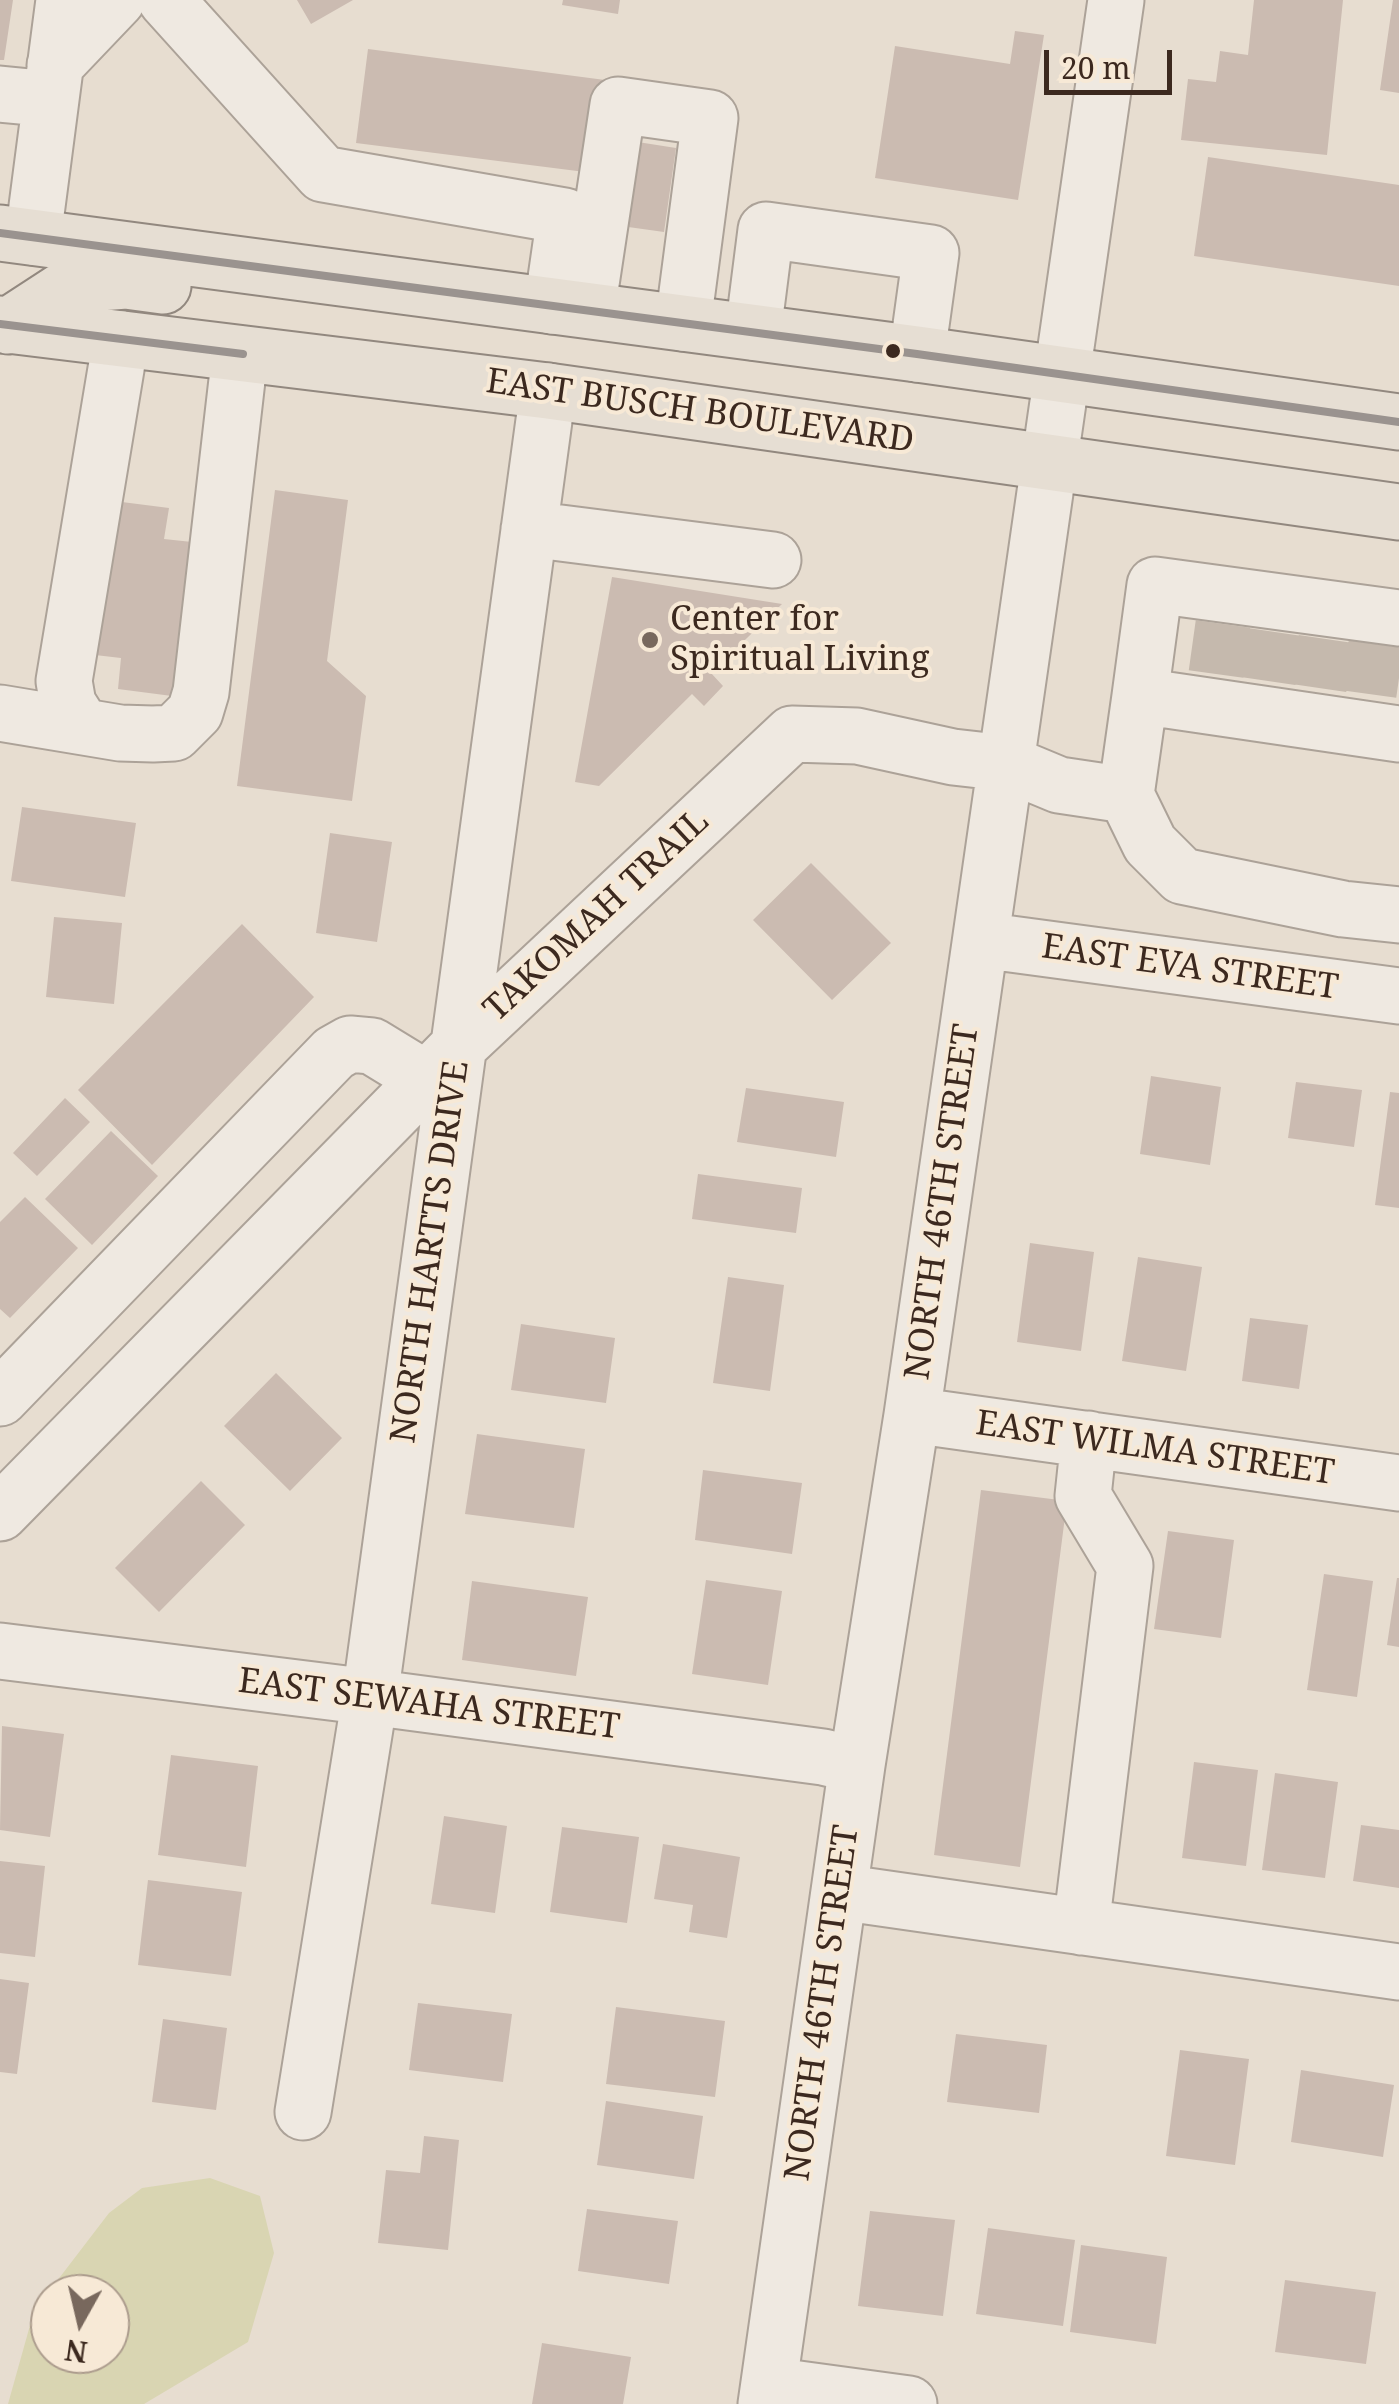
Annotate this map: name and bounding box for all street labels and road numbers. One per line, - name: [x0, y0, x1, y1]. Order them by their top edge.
- street label: EAST BUSCH BOULEVARD: [483, 361, 917, 463]
- street label: TAKOMAH TRAIL: [476, 801, 718, 1031]
- street label: EAST EVA STREET: [1039, 926, 1341, 1010]
- street label: NORTH 46TH STREET: [897, 1022, 989, 1382]
- street label: NORTH HARTTS DRIVE: [383, 1058, 479, 1446]
- street label: EAST WILMA STREET: [973, 1403, 1337, 1495]
- street label: EAST SEWAHA STREET: [236, 1661, 622, 1749]
- street label: NORTH 46TH STREET: [777, 1823, 869, 2183]

